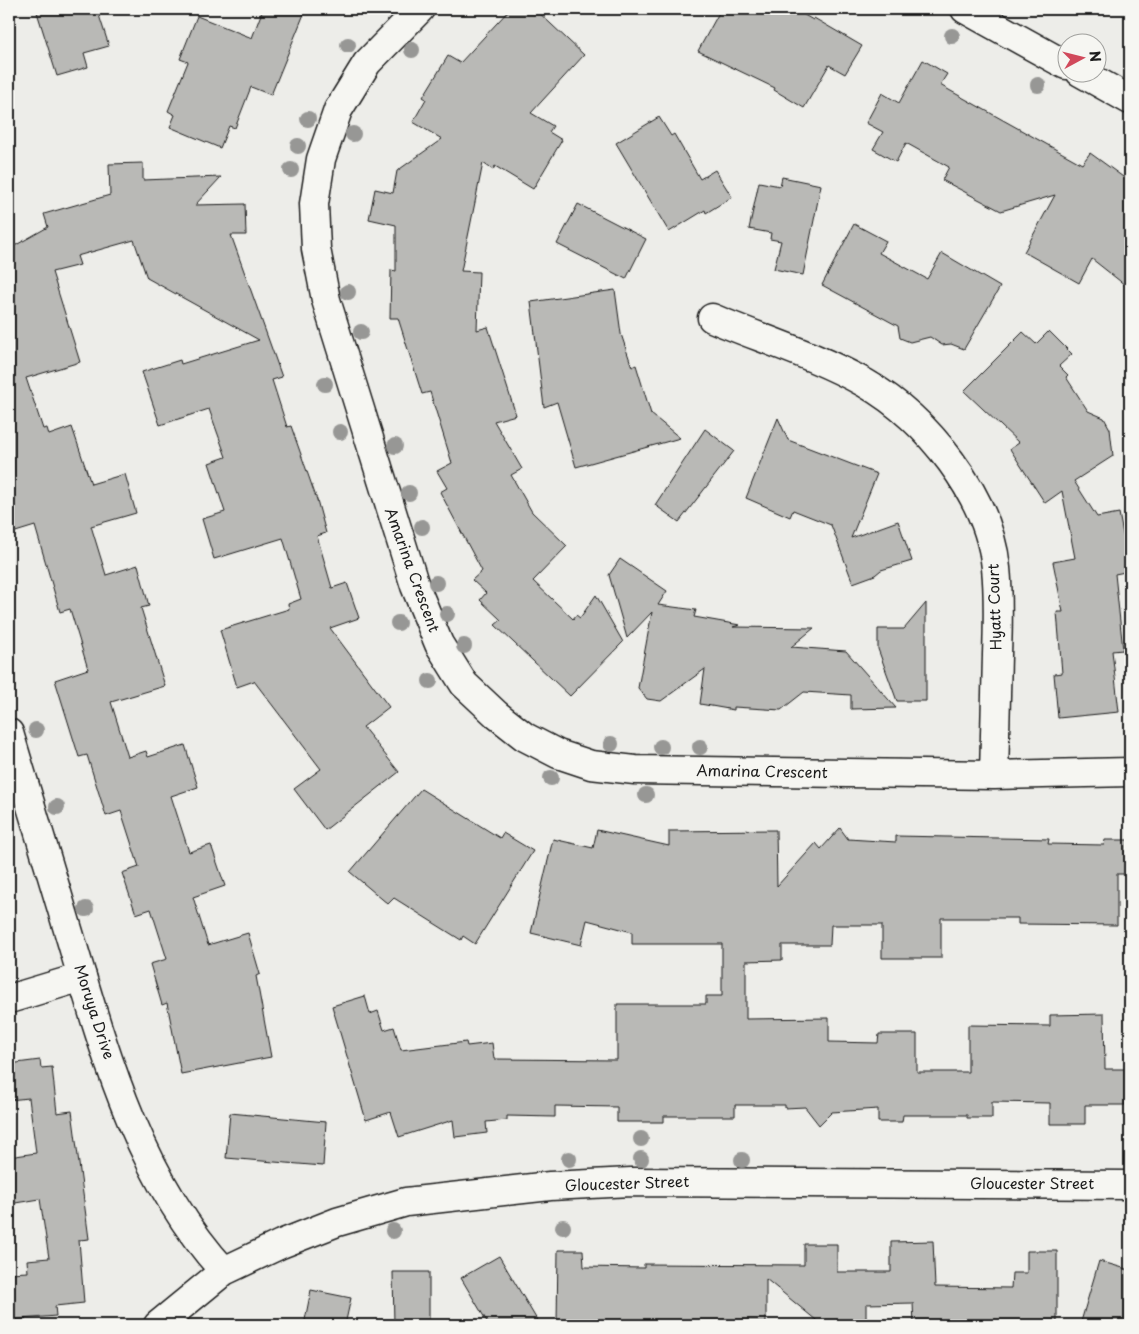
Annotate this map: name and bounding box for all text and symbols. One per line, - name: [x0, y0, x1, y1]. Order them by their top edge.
- north arrow: [1056, 32, 1106, 82]
- text: N: [1084, 50, 1106, 63]
- street label: Amarina Crescent: [380, 504, 447, 635]
- street label: Hyatt Court: [980, 563, 1007, 651]
- street label: Amarina Crescent: [696, 758, 828, 783]
- street label: Moruya Drive: [69, 961, 122, 1062]
- street label: Gloucester Street: [564, 1169, 690, 1196]
- street label: Gloucester Street: [970, 1171, 1094, 1194]

